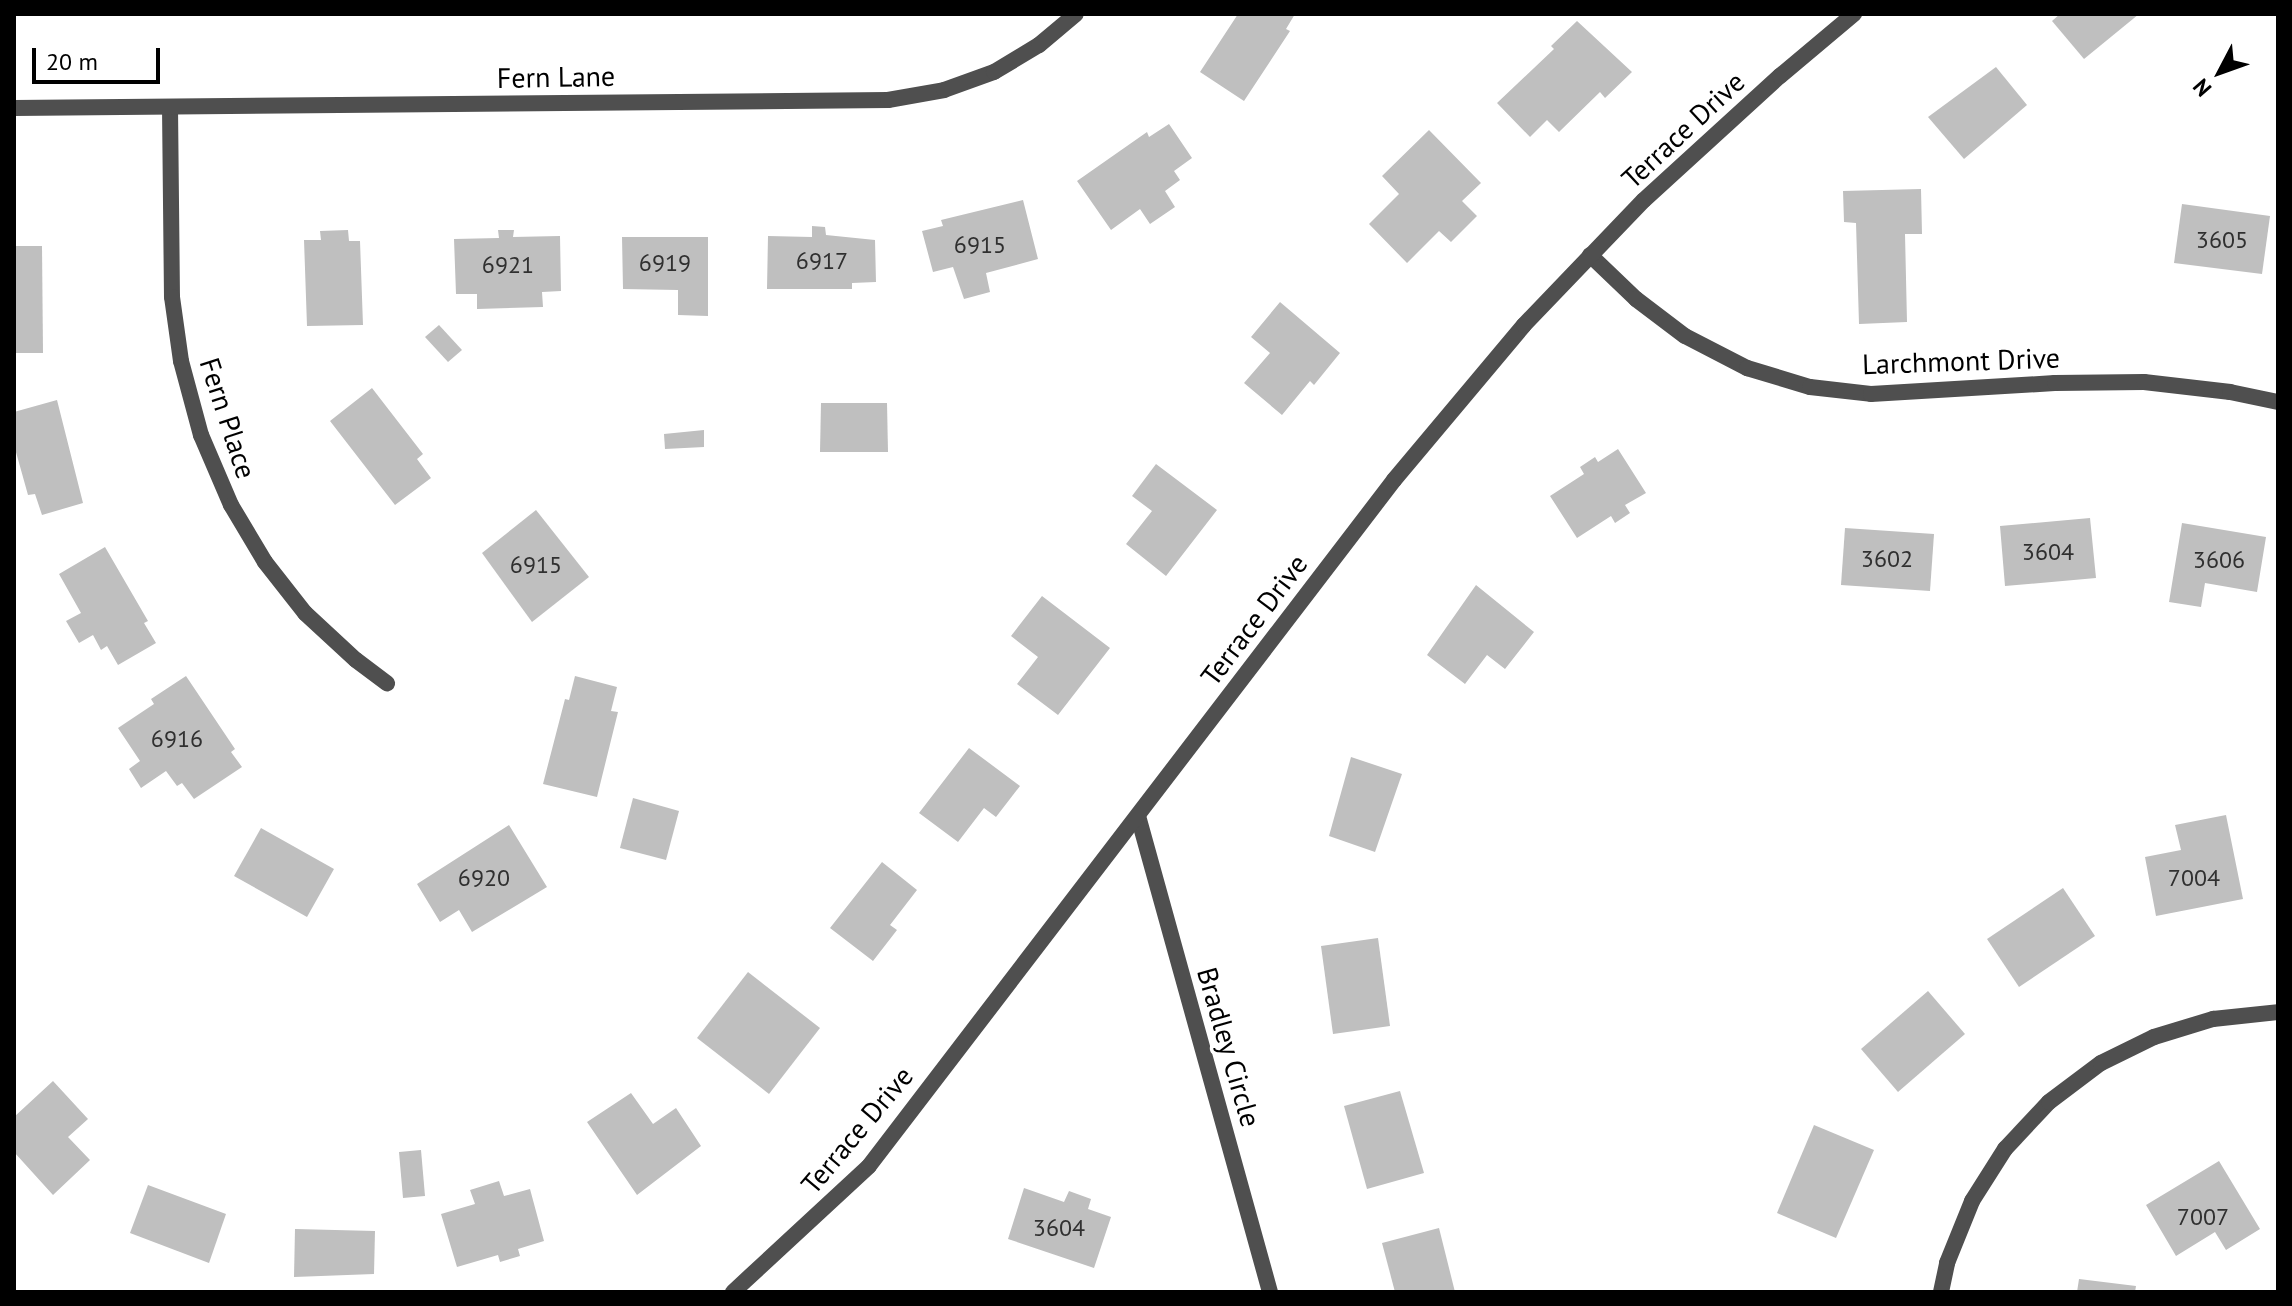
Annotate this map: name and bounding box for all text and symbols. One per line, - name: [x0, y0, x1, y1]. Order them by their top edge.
- scale bar: [36, 32, 164, 82]
- north arrow: [2180, 32, 2260, 112]
- text: 20 m: [46, 46, 98, 77]
- street label: Fern Lane: [497, 59, 615, 95]
- street label: Terrace Drive: [1615, 65, 1751, 195]
- text: N: [2187, 73, 2217, 102]
- house number: 3605: [2196, 226, 2248, 254]
- house number: 6915: [954, 231, 1006, 259]
- house number: 6917: [796, 247, 848, 275]
- house number: 6919: [639, 249, 691, 277]
- house number: 6921: [482, 251, 534, 279]
- street label: Larchmont Drive: [1861, 341, 2061, 381]
- street label: Fern Place: [193, 353, 263, 483]
- house number: 3604: [2022, 538, 2074, 566]
- house number: 3602: [1861, 545, 1913, 573]
- house number: 3606: [2193, 546, 2245, 574]
- street label: Terrace Drive: [1194, 548, 1314, 692]
- house number: 6915: [510, 551, 562, 579]
- house number: 6916: [151, 725, 203, 753]
- house number: 6920: [458, 864, 510, 892]
- house number: 7004: [2168, 864, 2220, 892]
- street label: Bradley Circle: [1190, 963, 1268, 1131]
- street label: Terrace Drive: [794, 1060, 920, 1200]
- house number: 7007: [2177, 1203, 2229, 1231]
- house number: 3604: [1033, 1214, 1085, 1242]

